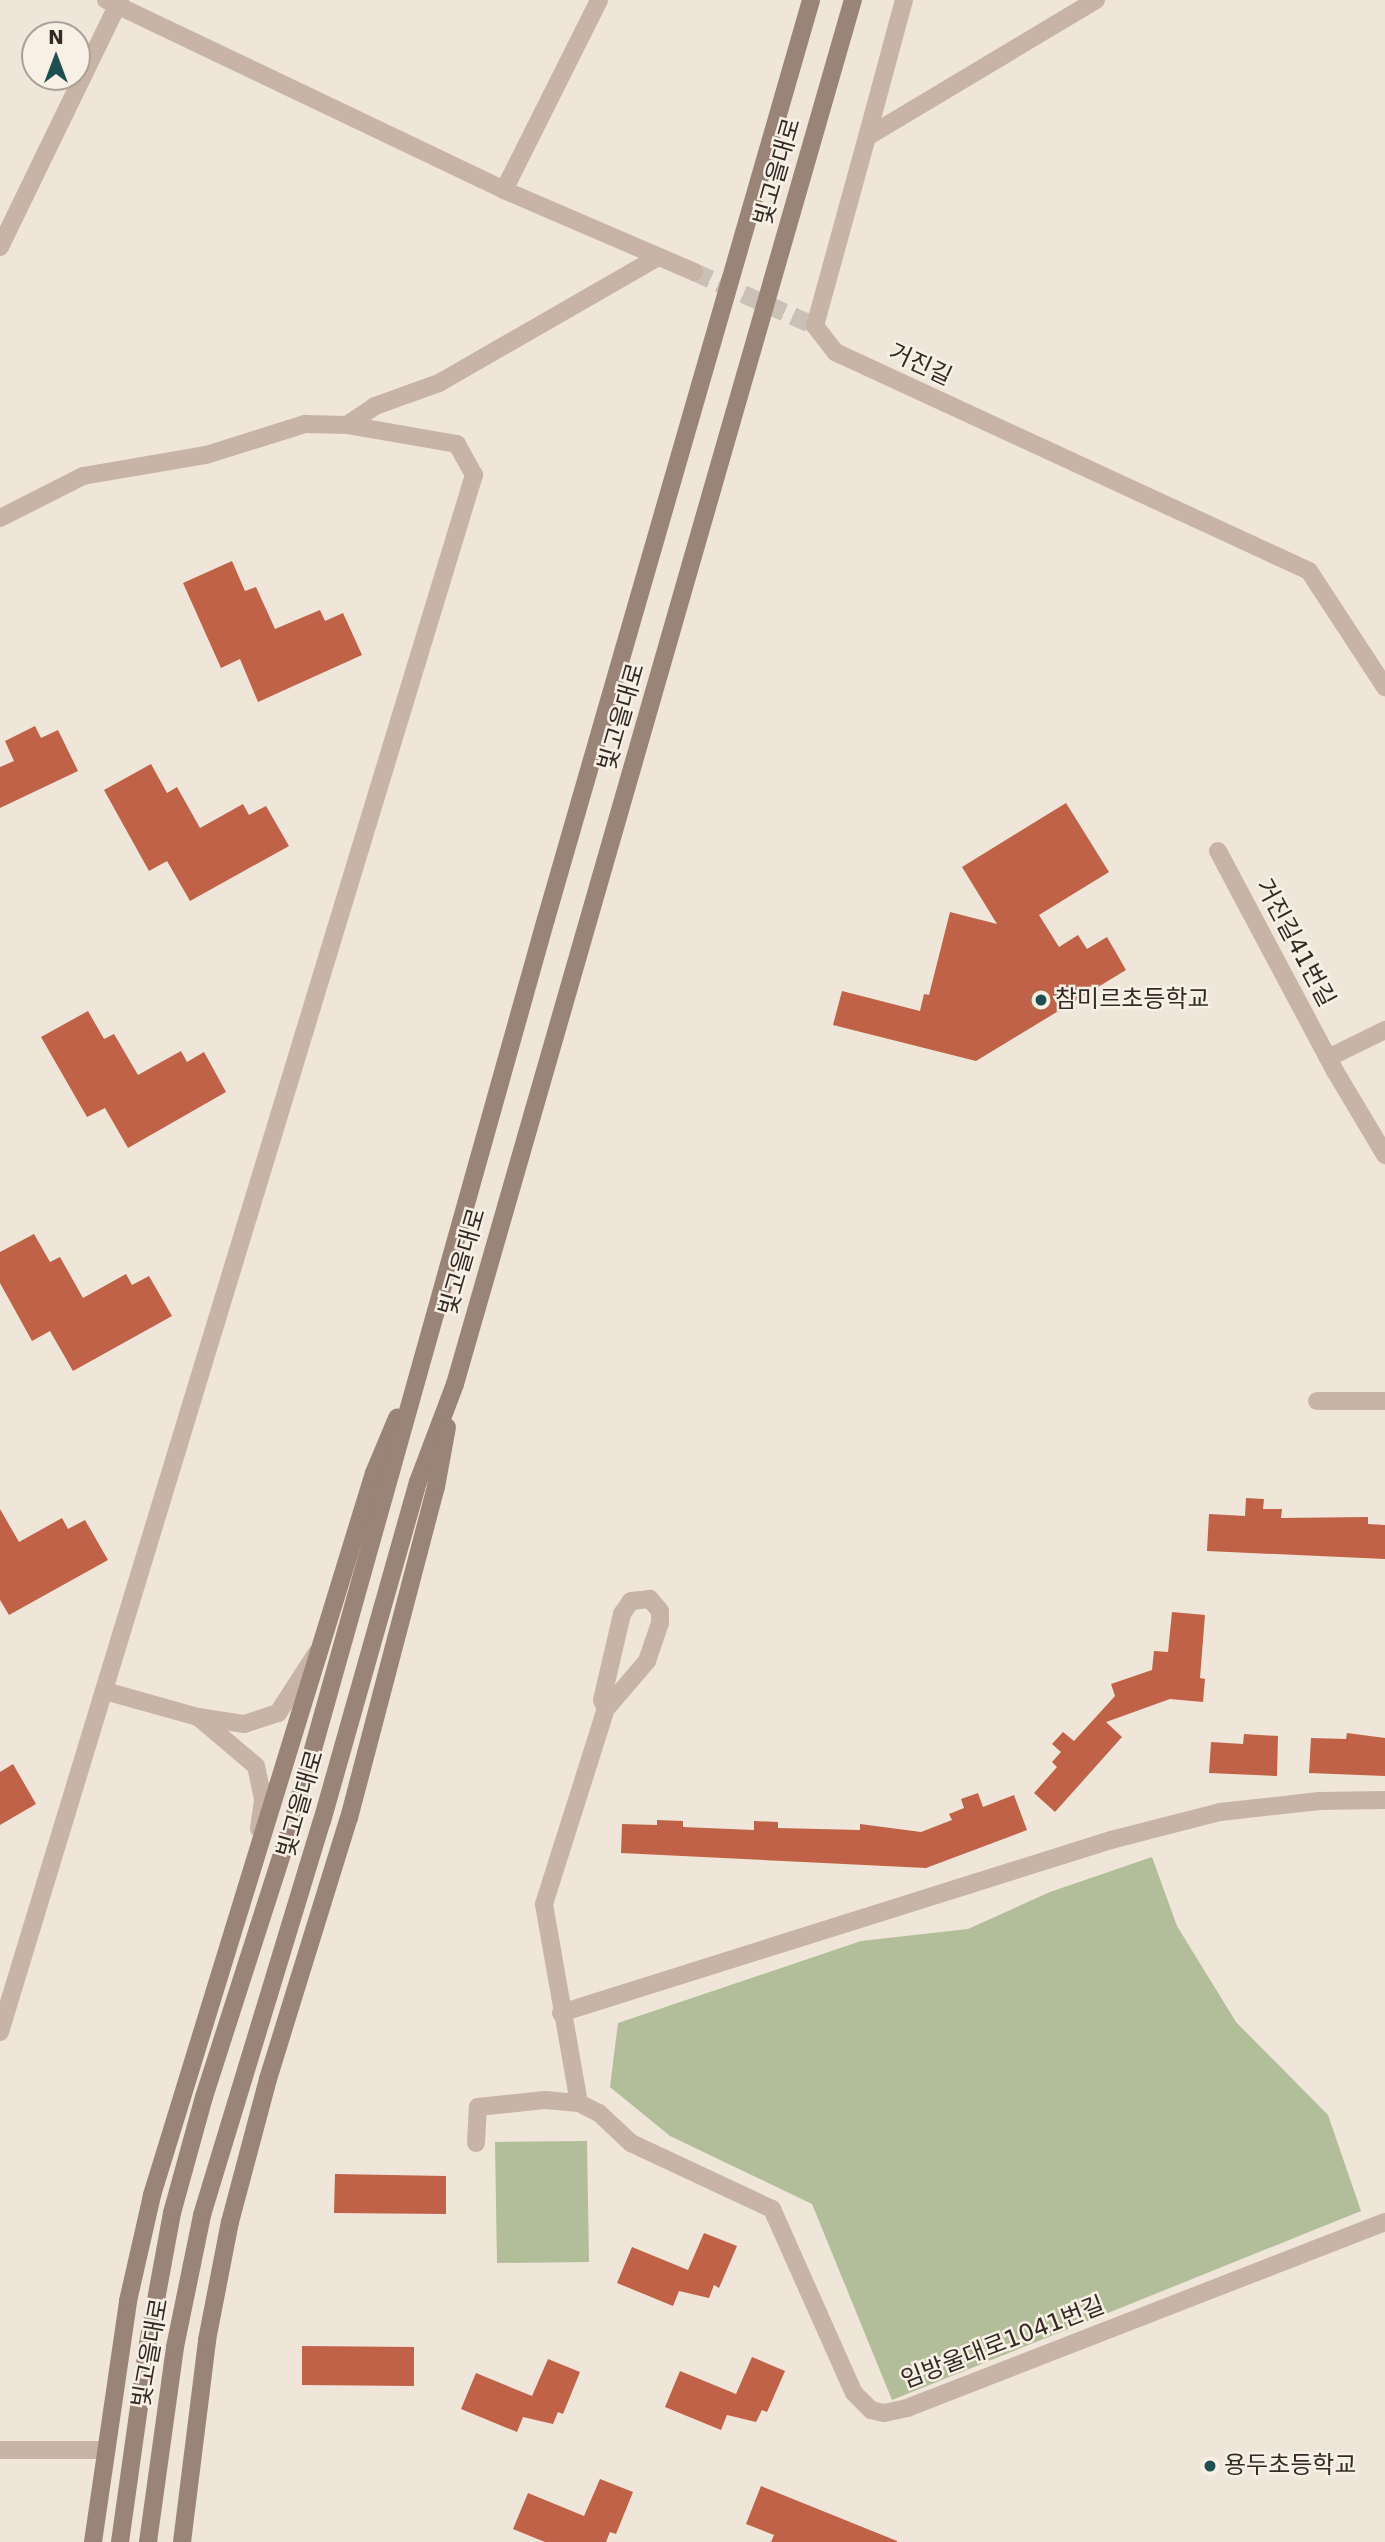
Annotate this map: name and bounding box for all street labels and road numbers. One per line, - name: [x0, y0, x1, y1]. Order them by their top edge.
- street label: 빛고을대로: [749, 115, 807, 229]
- street label: 거진길: [884, 338, 956, 392]
- street label: 빛고을대로: [593, 660, 651, 774]
- street label: 거진길41번길: [1249, 874, 1341, 1012]
- street label: 빛고을대로: [434, 1205, 492, 1319]
- street label: 빛고을대로: [272, 1747, 330, 1861]
- street label: 임방울대로1041번길: [897, 2291, 1109, 2395]
- street label: 빛고을대로: [127, 2296, 175, 2410]

